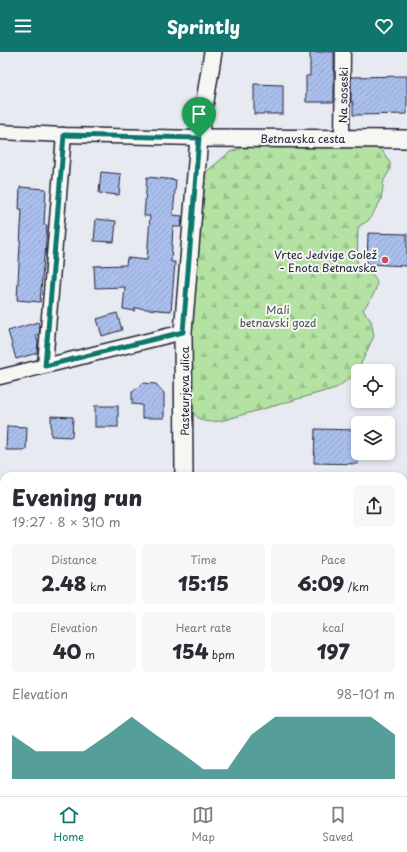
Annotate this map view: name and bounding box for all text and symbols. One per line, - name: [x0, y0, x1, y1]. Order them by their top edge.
- text: Sprintly: [167, 13, 240, 40]
- icon: menu: [12, 15, 34, 37]
- icon: heart: [373, 15, 395, 37]
- street label: Na soseski: [334, 67, 352, 123]
- pin: [182, 97, 216, 138]
- icon: arrive: [188, 103, 210, 125]
- street label: Betnavska cesta: [261, 130, 346, 147]
- place label: Vrtec Jedvige Golež - Enota Betnavska: [274, 246, 378, 276]
- marker: Vrtec Jedvige Golež - Enota Betnavska: [380, 255, 390, 265]
- park label: Mali betnavski gozd: [240, 301, 316, 331]
- street label: Pasteurjeva ulica: [176, 346, 193, 436]
- map controls: [351, 364, 395, 460]
- button: locate: [351, 364, 395, 408]
- button: layers: [351, 416, 395, 460]
- text: Evening run: [12, 480, 142, 513]
- button: share: [353, 485, 395, 527]
- text: 19:27 · 8 × 310 m: [12, 512, 120, 531]
- text: Distance: [51, 551, 97, 568]
- text: Time: [190, 551, 216, 568]
- text: Pace: [321, 551, 346, 568]
- text: 2.48: [41, 568, 86, 598]
- text: 15:15: [178, 568, 229, 598]
- text: 6:09: [297, 568, 344, 598]
- text: km: [86, 578, 106, 595]
- text: /km: [344, 578, 369, 595]
- text: Elevation: [50, 619, 98, 636]
- text: Heart rate: [176, 619, 231, 636]
- text: kcal: [322, 619, 344, 636]
- text: 40: [53, 636, 81, 666]
- text: 154: [172, 636, 208, 666]
- text: 197: [317, 636, 350, 666]
- text: m: [81, 646, 95, 663]
- text: bpm: [208, 646, 235, 663]
- text: Elevation: [12, 684, 68, 703]
- text: 98–101 m: [336, 684, 395, 703]
- tab: Home: [54, 804, 84, 845]
- tab: Map: [191, 804, 215, 845]
- tab: Saved: [322, 804, 353, 845]

